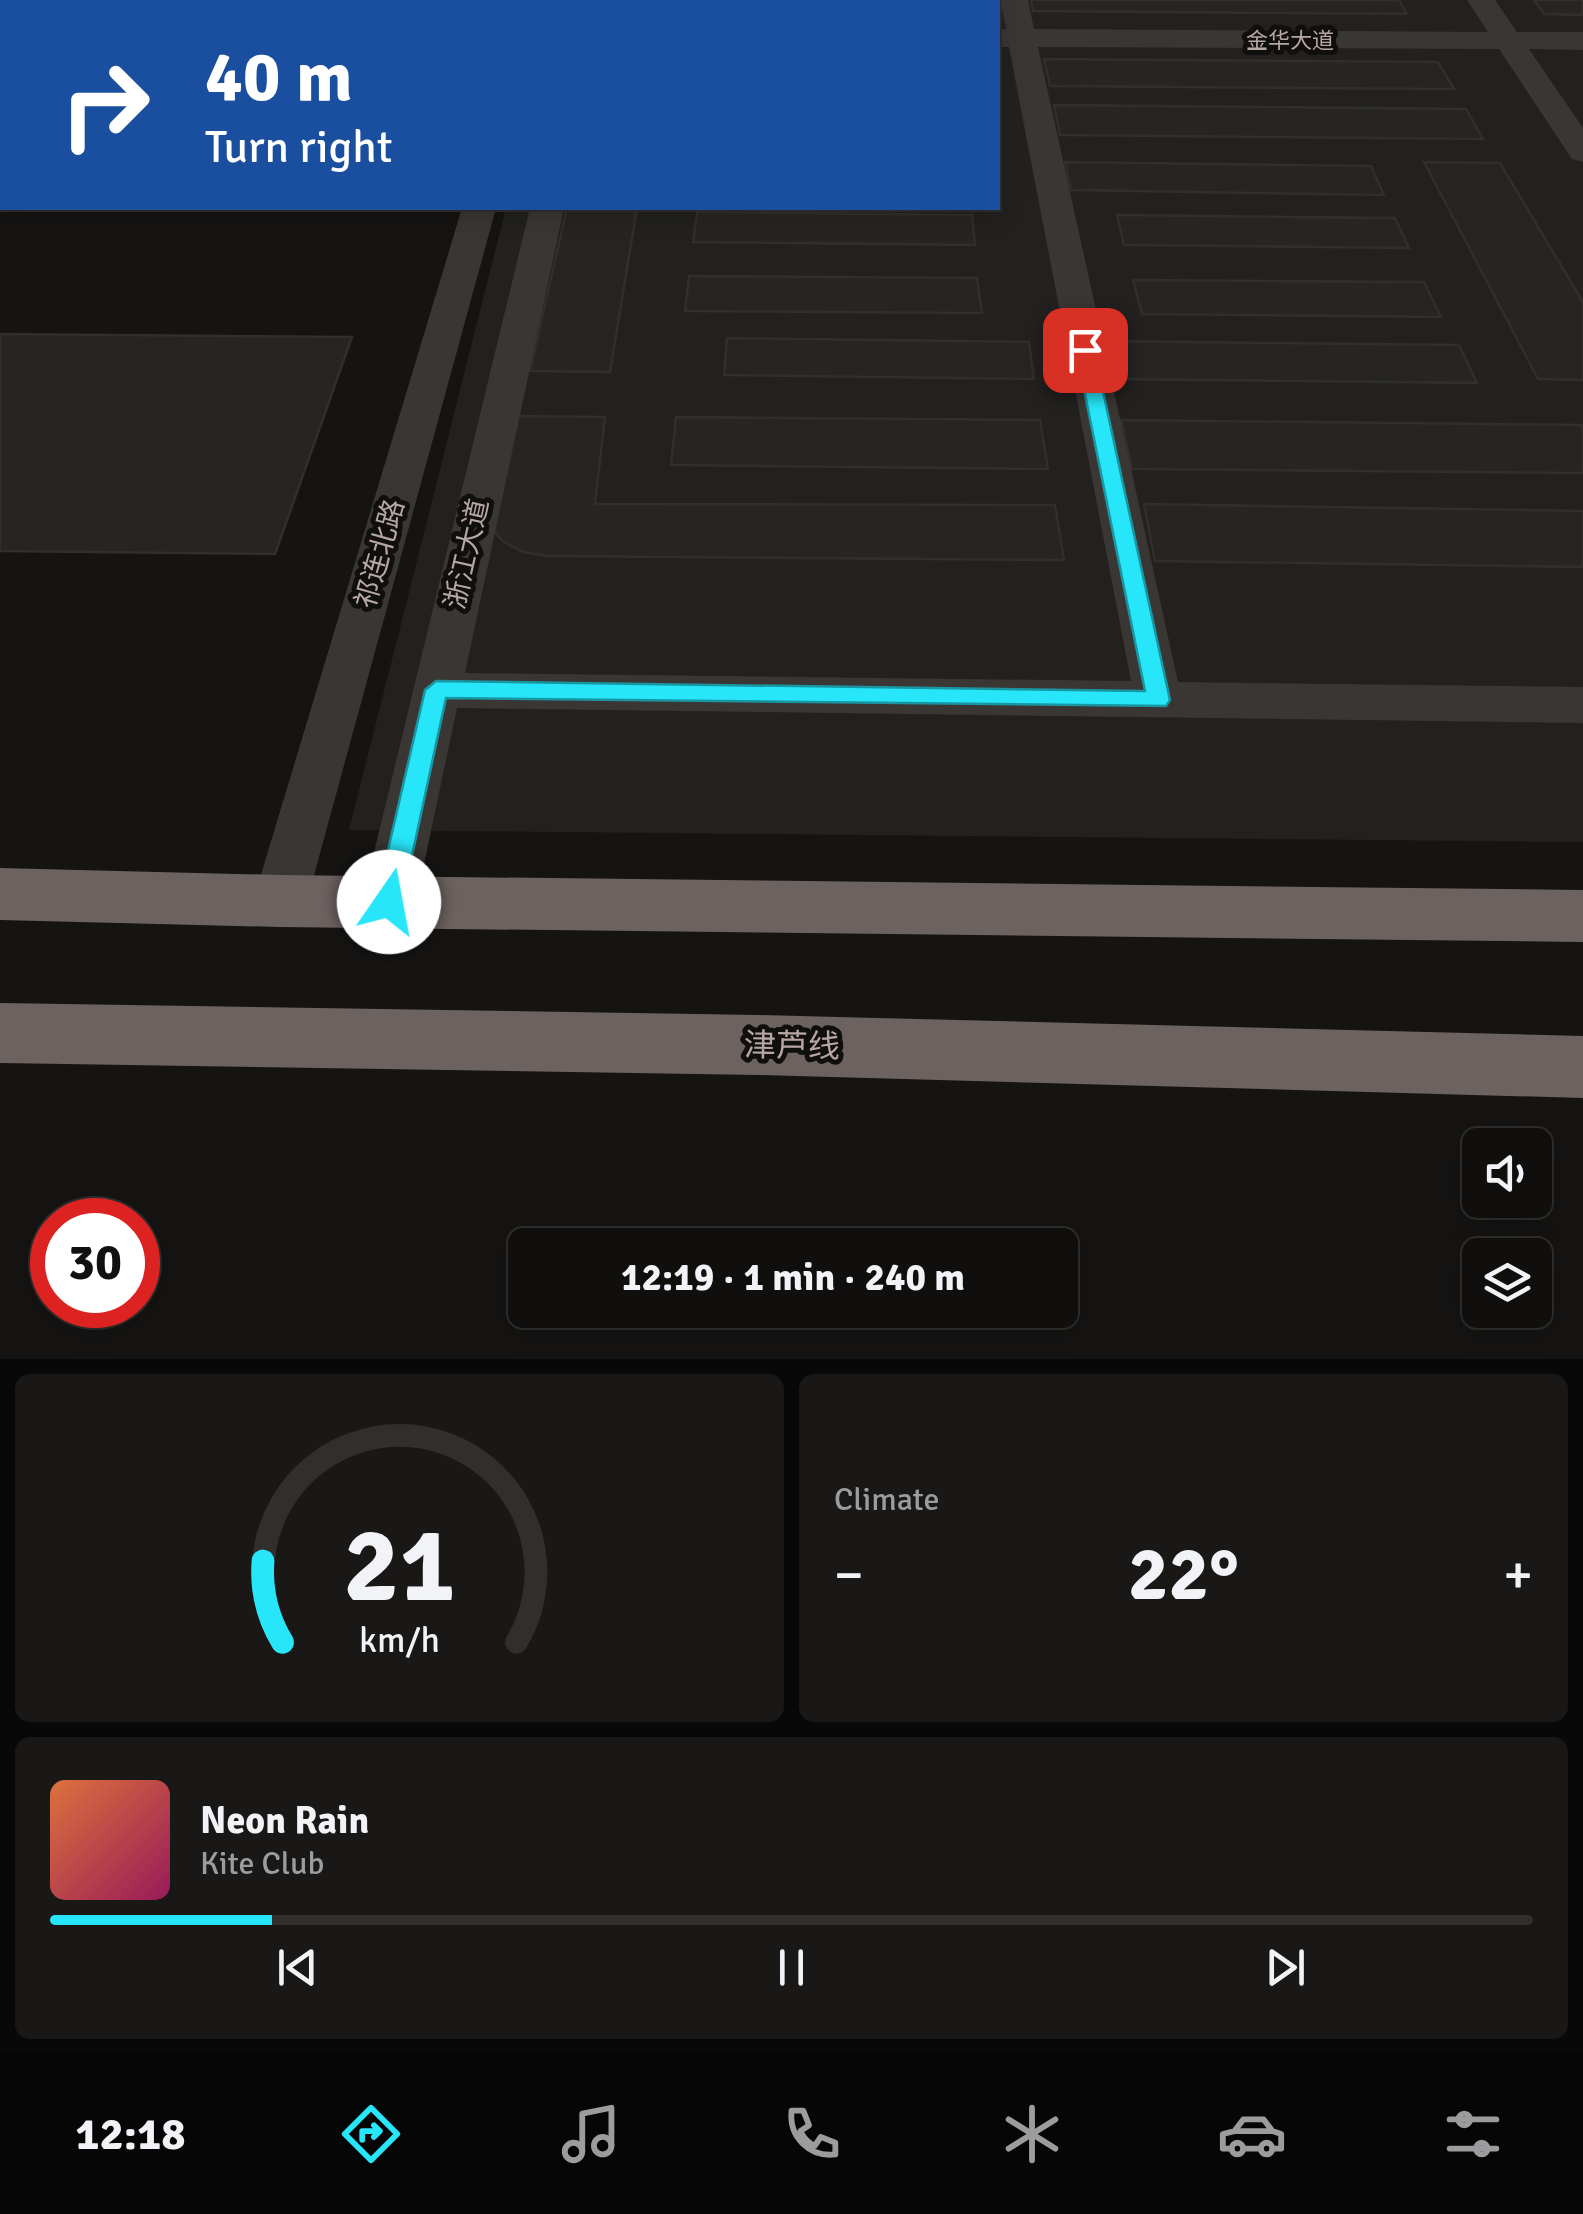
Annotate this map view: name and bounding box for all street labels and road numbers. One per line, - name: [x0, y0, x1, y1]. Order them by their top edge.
- street label: 金华大道: [1246, 27, 1334, 54]
- street label: 祁连北路: [348, 495, 412, 613]
- street label: 浙江大道: [438, 496, 496, 612]
- street label: 津芦线: [744, 1026, 840, 1066]

